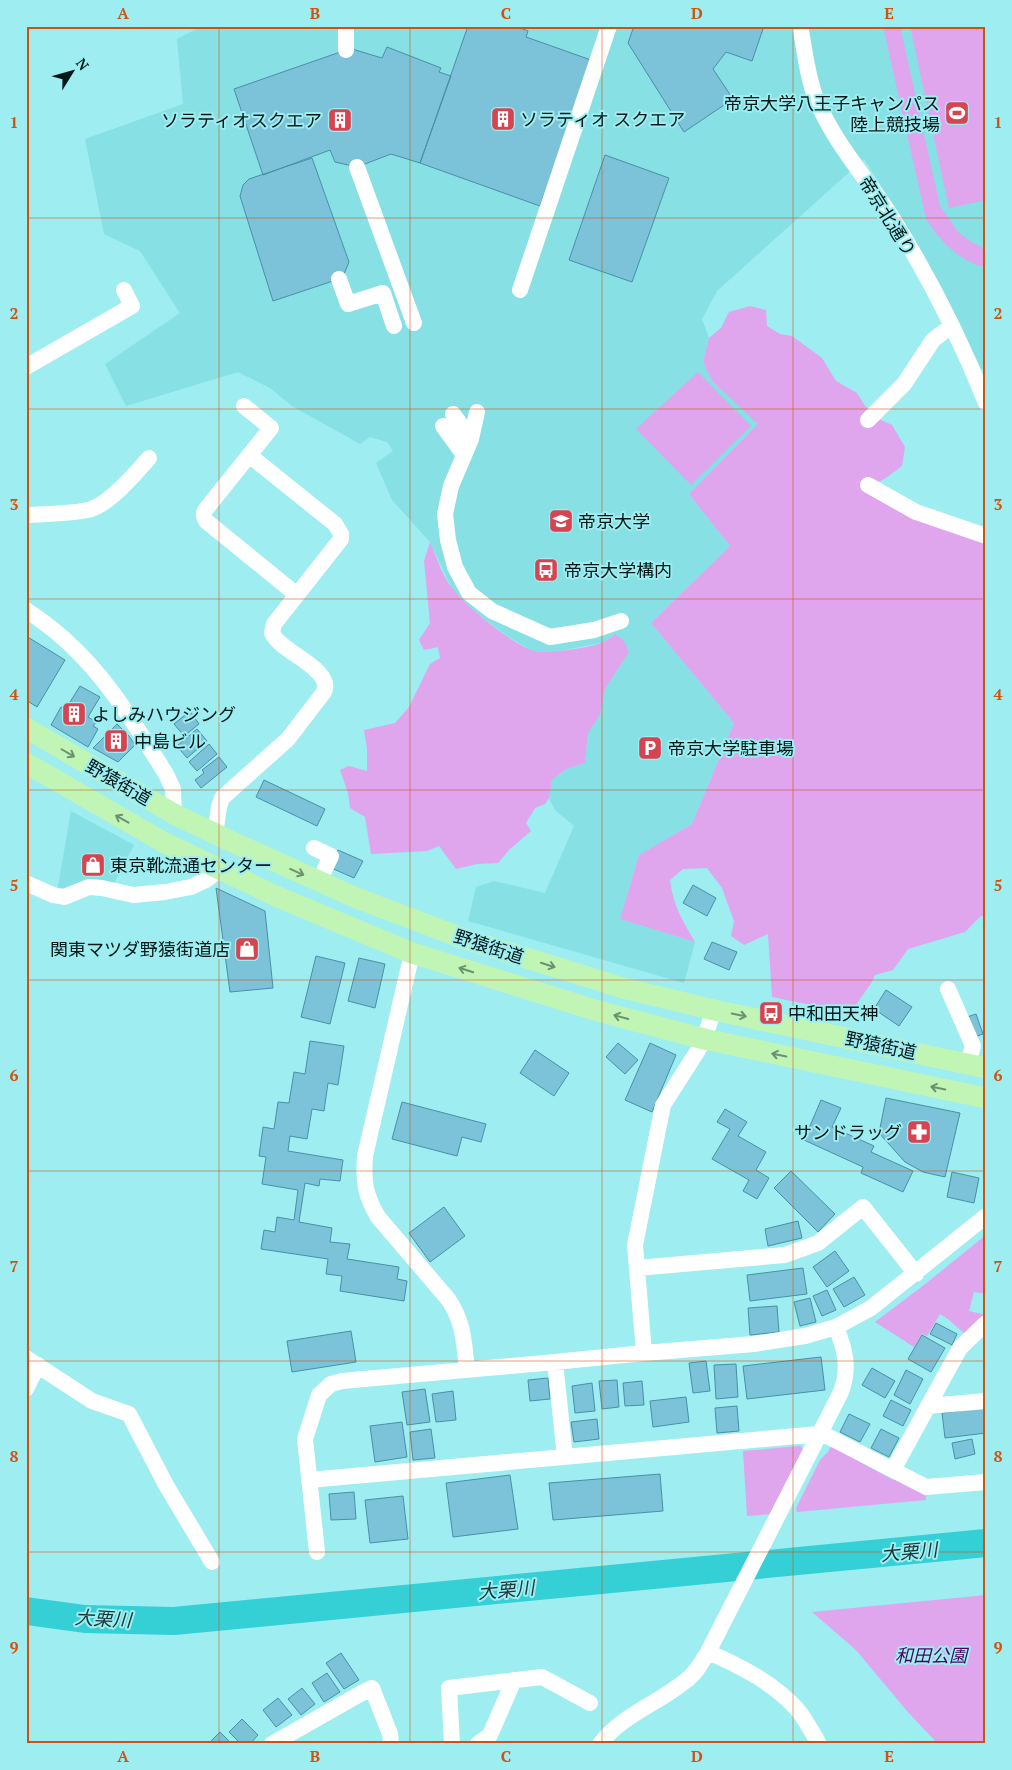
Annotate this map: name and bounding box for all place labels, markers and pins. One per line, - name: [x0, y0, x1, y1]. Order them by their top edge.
- place label: 帝京大学八王子キャンパス 陸上競技場: [724, 91, 940, 136]
- sports icon: 帝京大学八王子キャンパス 陸上競技場: [944, 100, 970, 126]
- building icon: ソラティオ スクエア: [490, 106, 516, 132]
- building icon: ソラティオスクエア: [327, 107, 353, 133]
- place label: ソラティオ スクエア: [520, 107, 685, 131]
- place label: ソラティオスクエア: [161, 108, 322, 132]
- school or university icon: 帝京大学: [548, 508, 574, 534]
- place label: 帝京大学: [578, 509, 650, 533]
- bus stop icon: 帝京大学構内: [533, 557, 559, 583]
- place label: 帝京大学構内: [564, 558, 672, 582]
- building icon: よしみハウジング: [61, 701, 87, 727]
- place label: よしみハウジング: [92, 702, 236, 726]
- building icon: 中島ビル: [103, 728, 129, 754]
- place label: 中島ビル: [134, 729, 206, 753]
- parking icon: 帝京大学駐車場: [637, 735, 663, 761]
- place label: 帝京大学駐車場: [668, 736, 794, 760]
- shop icon: 東京靴流通センター: [80, 852, 106, 878]
- place label: 東京靴流通センター: [110, 853, 272, 877]
- shop icon: 関東マツダ野猿街道店: [234, 936, 260, 962]
- place label: 関東マツダ野猿街道店: [50, 937, 230, 961]
- bus stop icon: 中和田天神: [758, 1000, 784, 1026]
- place label: 中和田天神: [788, 1001, 878, 1025]
- pharmacy icon: サンドラッグ: [906, 1119, 932, 1145]
- place label: サンドラッグ: [794, 1120, 902, 1144]

